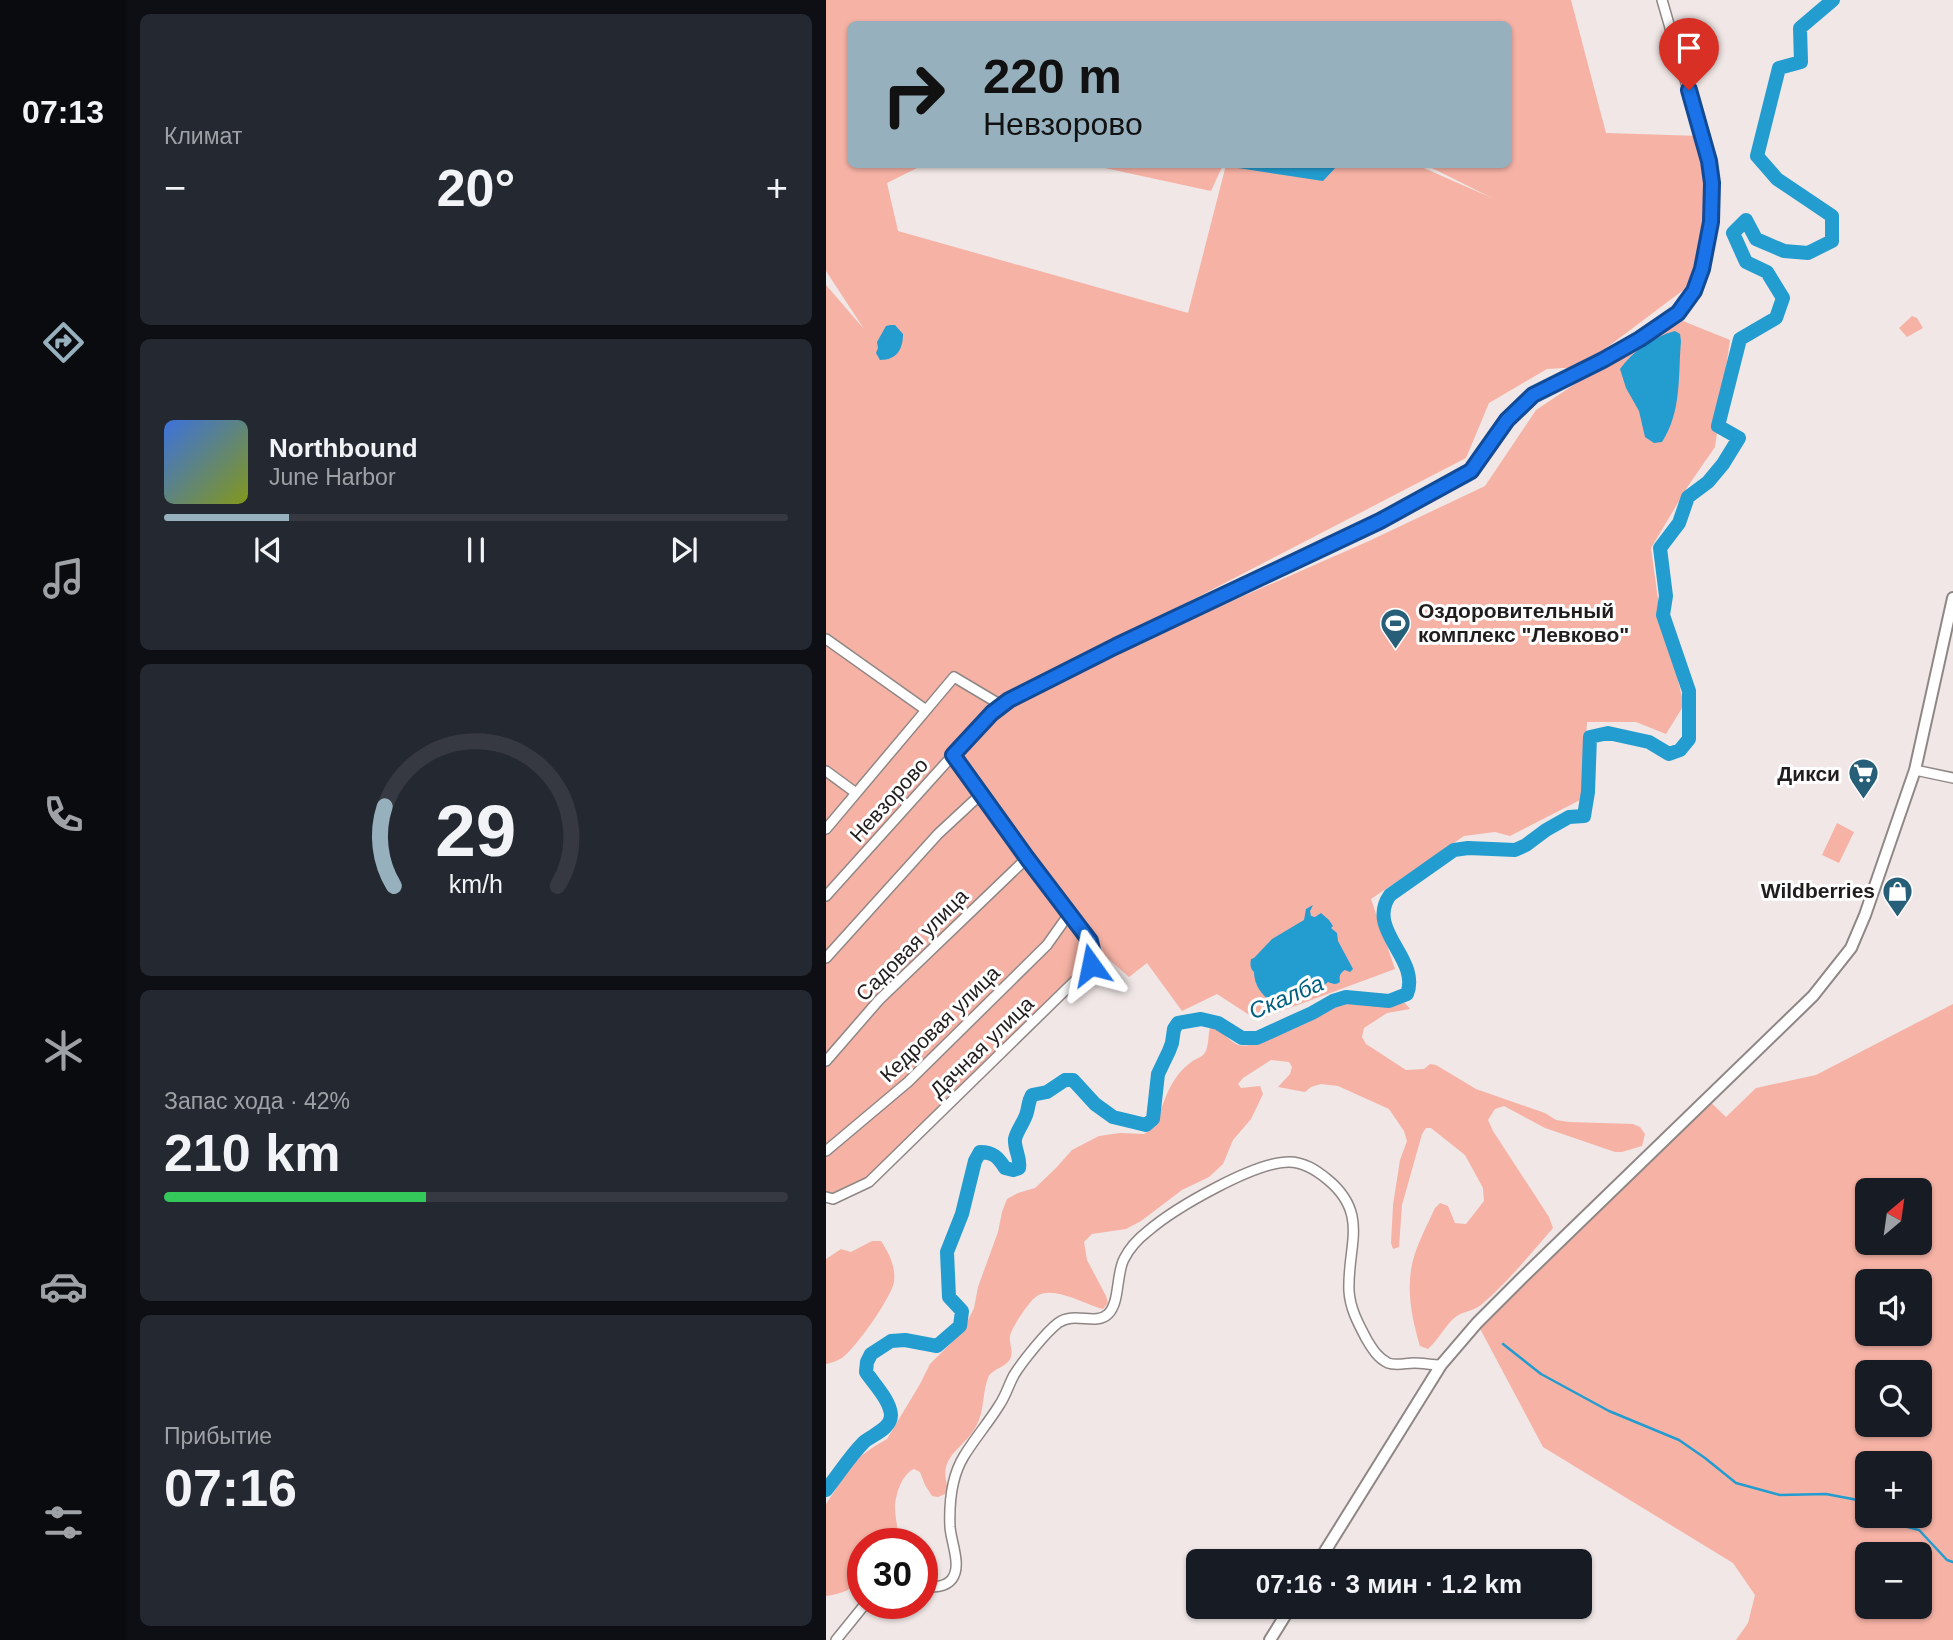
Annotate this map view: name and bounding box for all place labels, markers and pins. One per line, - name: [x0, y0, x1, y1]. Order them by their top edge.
- pin: [1659, 18, 1719, 90]
- place label: Оздоровительный комплекс "Левково": [1418, 599, 1629, 646]
- sports icon: Оздоровительный комплекс "Левково": [1378, 606, 1412, 650]
- supermarket icon: Дикси: [1846, 757, 1880, 801]
- place label: Дикси: [1777, 762, 1840, 785]
- shop icon: Wildberries: [1881, 874, 1915, 918]
- place label: Wildberries: [1761, 879, 1875, 902]

